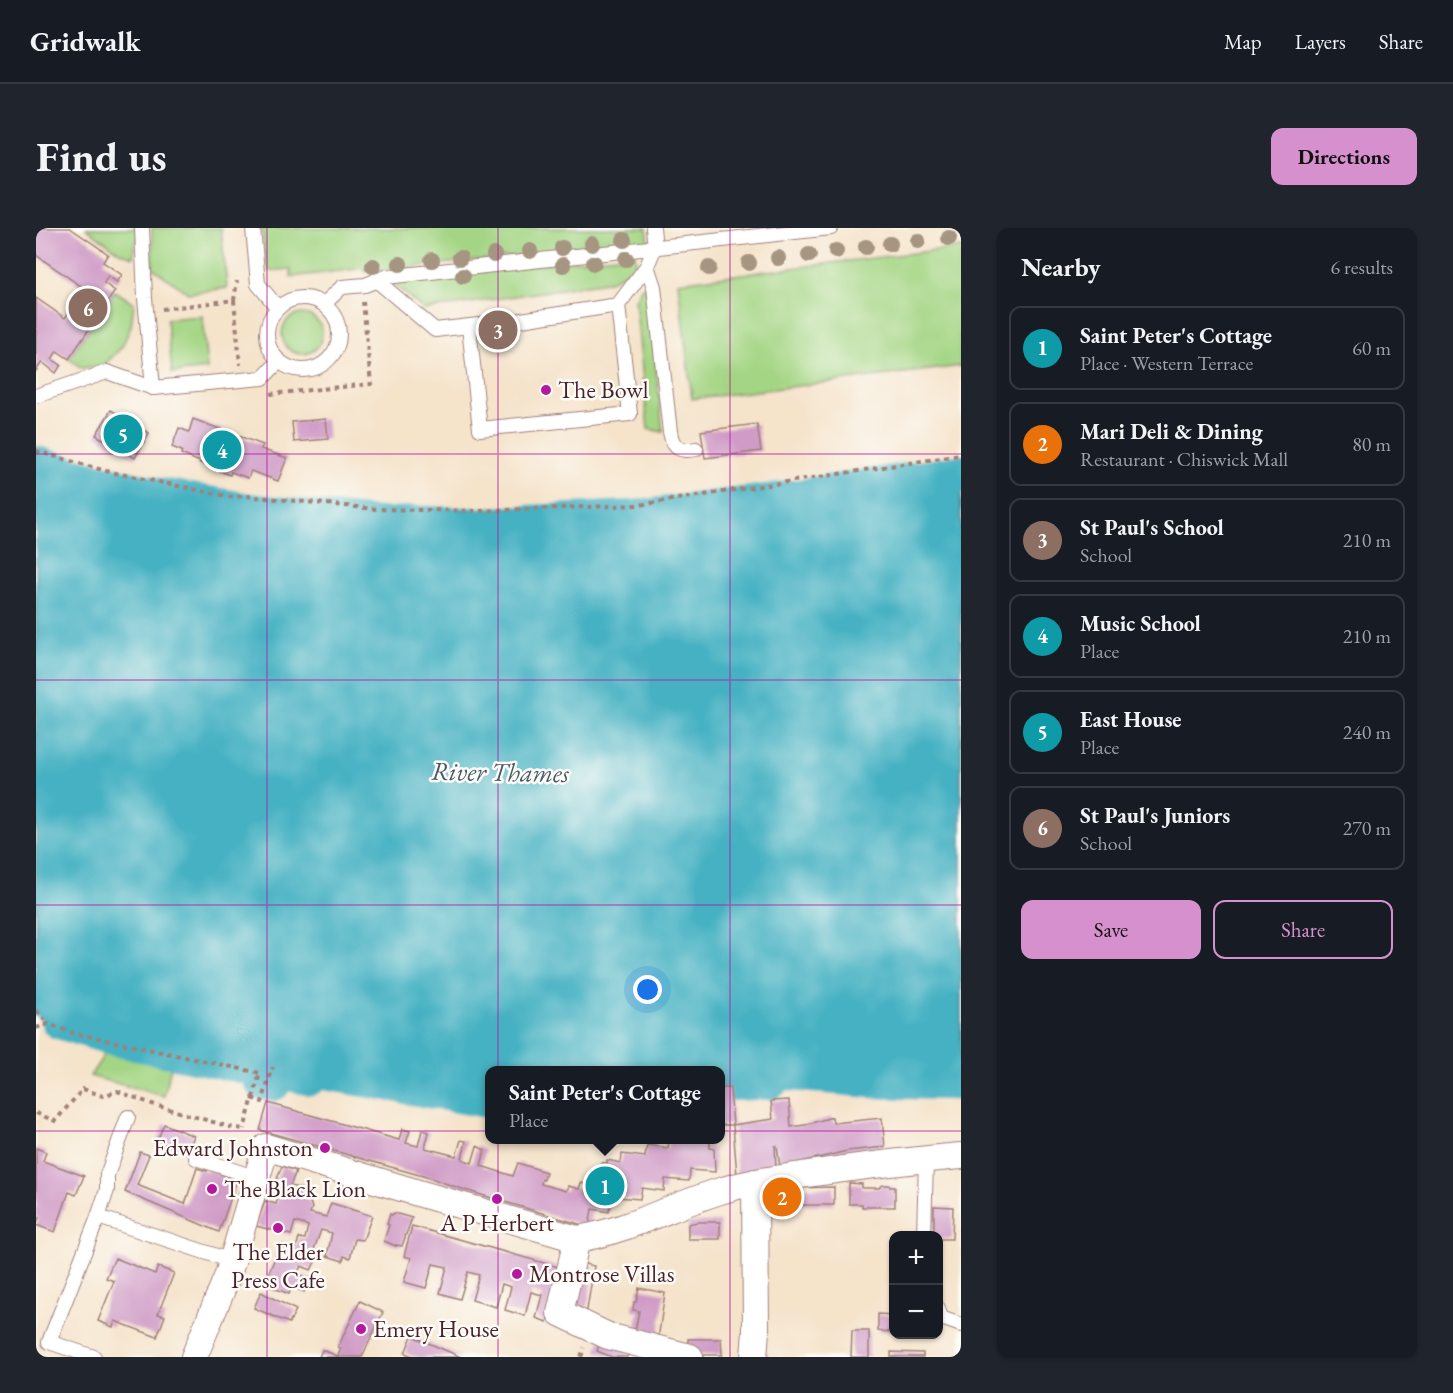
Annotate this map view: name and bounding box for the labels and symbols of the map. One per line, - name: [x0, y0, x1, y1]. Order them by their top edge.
- pin: 6: [68, 286, 108, 331]
- pin: 3: [478, 308, 518, 352]
- place label: The Bowl: [558, 374, 649, 405]
- marker: The Bowl: [539, 383, 553, 397]
- pin: 5: [104, 412, 142, 456]
- pin: 4: [202, 428, 242, 472]
- water label: River Thames: [431, 754, 570, 790]
- your location: [633, 975, 662, 1004]
- place label: Edward Johnston: [153, 1132, 313, 1163]
- marker: Edward Johnston: [318, 1141, 332, 1155]
- pin: 1: [586, 1164, 624, 1208]
- place label: The Black Lion: [224, 1173, 367, 1204]
- pin: 2: [762, 1174, 802, 1220]
- marker: The Black Lion: [205, 1182, 219, 1196]
- marker: A P Herbert: [490, 1192, 504, 1206]
- place label: A P Herbert: [439, 1207, 554, 1238]
- marker: The Elder Press Cafe: [271, 1221, 285, 1235]
- place label: The Elder Press Cafe: [231, 1236, 325, 1295]
- place label: Montrose Villas: [529, 1258, 674, 1289]
- marker: Montrose Villas: [510, 1267, 524, 1281]
- place label: Emery House: [373, 1313, 499, 1344]
- marker: Emery House: [354, 1322, 368, 1336]

